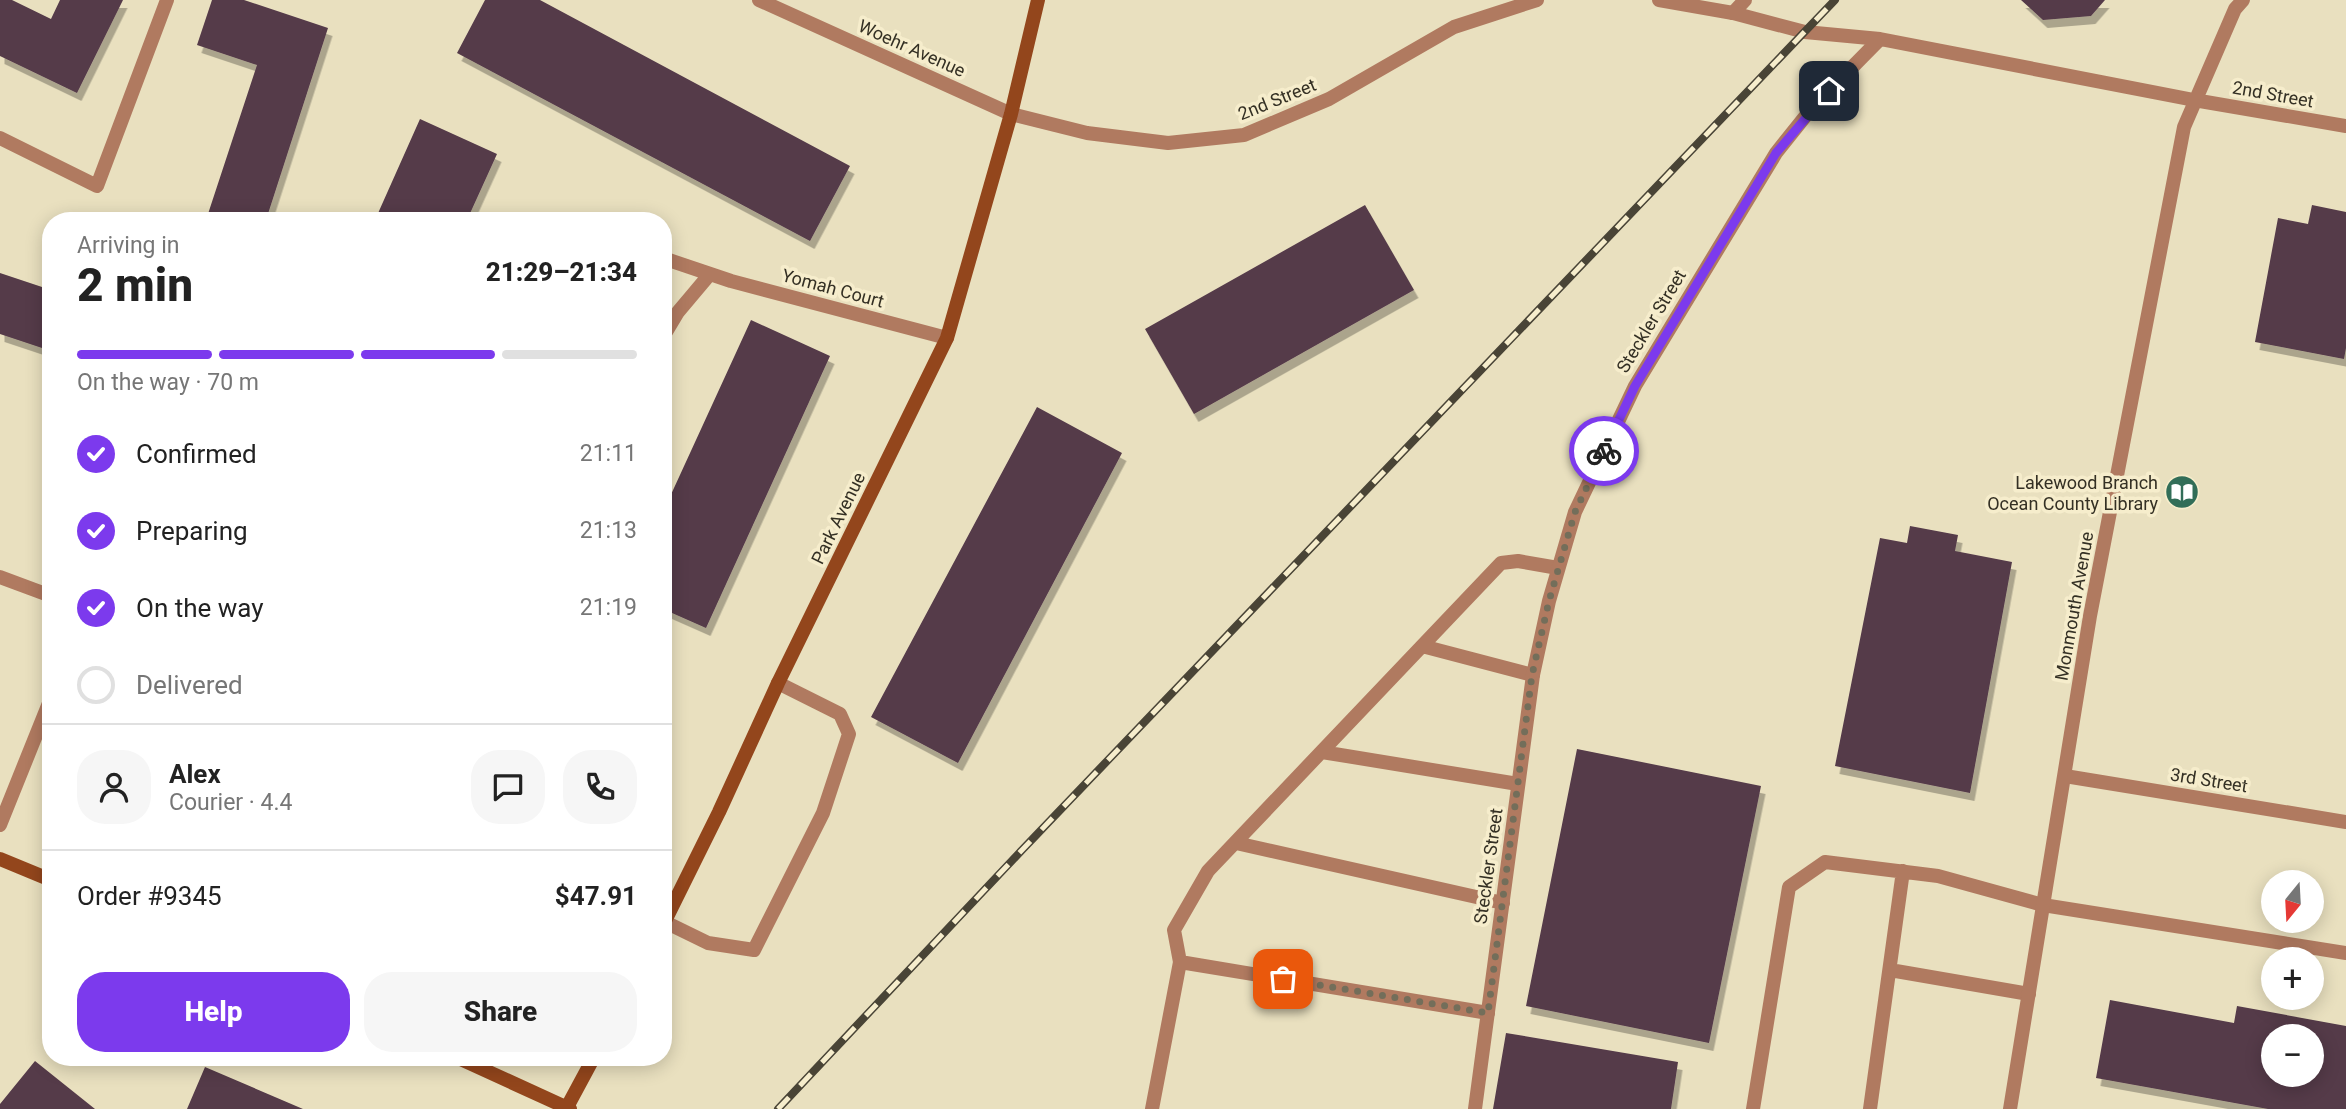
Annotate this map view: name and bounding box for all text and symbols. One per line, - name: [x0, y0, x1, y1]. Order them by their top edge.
- street label: Woehr Avenue: [855, 15, 969, 81]
- pin: [1799, 61, 1859, 121]
- icon: home: [1810, 72, 1848, 110]
- street label: 2nd Street: [1235, 74, 1319, 124]
- street label: 2nd Street: [2231, 77, 2315, 111]
- text: Arriving in: [77, 232, 180, 259]
- text: 21:29–21:34: [486, 257, 637, 287]
- text: 2 min: [77, 258, 193, 312]
- street label: Yomah Court: [780, 264, 886, 312]
- street label: Steckler Street: [1612, 266, 1690, 376]
- text: On the way · 70 m: [77, 369, 259, 396]
- courier: [1569, 416, 1639, 486]
- icon: bike: [1585, 432, 1623, 470]
- icon: check: [77, 435, 115, 473]
- text: Confirmed: [136, 439, 257, 469]
- text: 21:11: [580, 440, 637, 467]
- street label: Park Avenue: [807, 469, 869, 567]
- place label: Lakewood Branch Ocean County Library: [1987, 472, 2158, 514]
- library icon: Lakewood Branch Ocean County Library: [2163, 473, 2201, 511]
- icon: check: [77, 512, 115, 550]
- text: Preparing: [136, 516, 248, 546]
- text: 21:13: [580, 517, 637, 544]
- street label: Monmouth Avenue: [2051, 530, 2097, 682]
- icon: check: [77, 589, 115, 627]
- text: On the way: [136, 593, 264, 623]
- text: 21:19: [580, 594, 637, 621]
- text: Delivered: [136, 670, 243, 700]
- button: person: [77, 750, 151, 824]
- button: chat: [471, 750, 545, 824]
- button: phone: [563, 750, 637, 824]
- text: Alex: [169, 759, 221, 789]
- street label: 3rd Street: [2169, 764, 2249, 797]
- text: Courier · 4.4: [169, 789, 292, 816]
- street label: Steckler Street: [1469, 807, 1507, 925]
- north arrow: [2261, 870, 2324, 933]
- map controls: [2261, 870, 2324, 1087]
- text: Order #9345: [77, 881, 222, 911]
- text: $47.91: [555, 881, 637, 911]
- button: +: [2261, 947, 2324, 1010]
- pin: [1253, 949, 1313, 1009]
- icon: bag: [1264, 960, 1302, 998]
- button: Help: [77, 972, 350, 1052]
- button: Share: [364, 972, 637, 1052]
- button: −: [2261, 1024, 2324, 1087]

